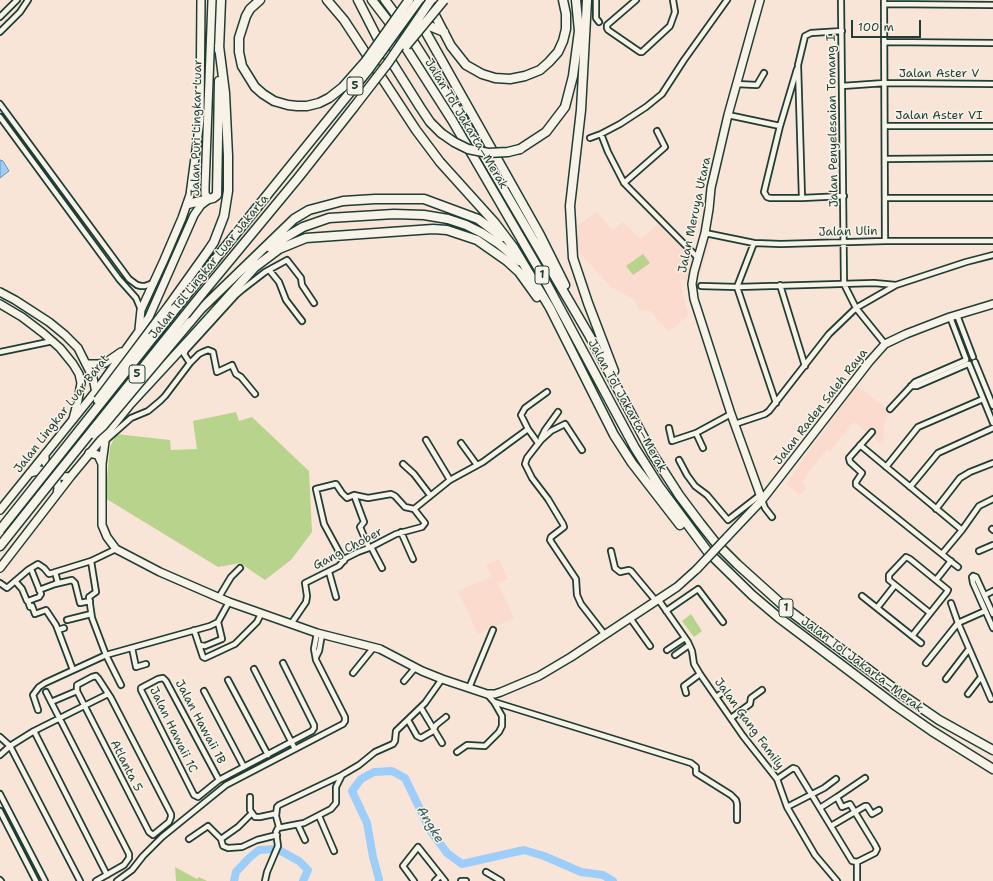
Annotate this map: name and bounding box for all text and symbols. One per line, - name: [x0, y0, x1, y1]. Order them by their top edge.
- scale bar: [853, 12, 923, 38]
- text: 100 m: [858, 19, 894, 35]
- street label: Jalan Penyelesaian Tomang I: [824, 35, 842, 207]
- street label: Jalan Tol Jakarta–Merak: [421, 56, 511, 192]
- street label: Jalan Puri Lingkar Luar: [189, 59, 205, 197]
- street label: Jalan Aster V: [899, 67, 979, 81]
- road number: 5: [347, 77, 363, 95]
- street label: Jalan Aster VI: [895, 109, 983, 123]
- street label: Jalan Meruya Utara: [676, 156, 714, 274]
- street label: Jalan Tol Lingkar Luar Jakarta: [146, 192, 272, 342]
- street label: Jalan Ulin: [818, 224, 878, 240]
- road number: 1: [535, 266, 549, 284]
- street label: Jalan Tol Jakarta–Merak: [584, 337, 670, 475]
- street label: Jalan Raden Saleh Raya: [771, 346, 871, 468]
- street label: Jalan Lingkar Luar Barat: [11, 352, 113, 476]
- road number: 5: [129, 365, 145, 383]
- street label: Gang Chober: [311, 525, 385, 573]
- road number: 1: [779, 599, 793, 617]
- street label: Jalan Tol Jakarta–Merak: [798, 614, 926, 716]
- street label: Jalan Gang Family: [711, 675, 787, 773]
- street label: Jalan Hawaii 1B: [172, 677, 228, 767]
- street label: Jalan Hawaii 1C: [146, 685, 200, 775]
- street label: Atlanta 5: [107, 738, 145, 794]
- water label: Angke: [413, 804, 447, 846]

